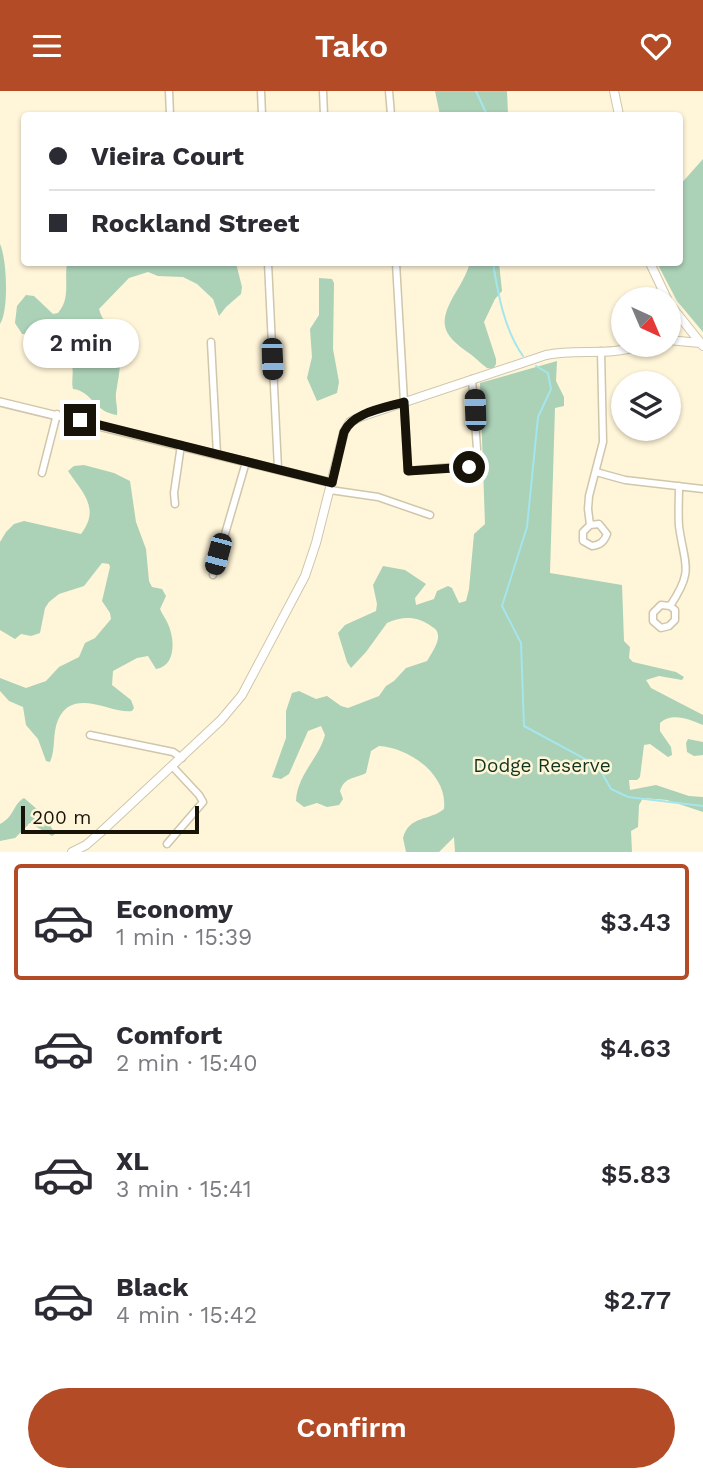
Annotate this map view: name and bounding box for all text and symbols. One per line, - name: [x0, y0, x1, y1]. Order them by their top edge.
- icon: menu: [28, 27, 66, 65]
- text: Tako: [315, 27, 388, 65]
- icon: heart: [637, 27, 675, 65]
- text: Vieira Court: [91, 141, 244, 171]
- text: Rockland Street: [91, 208, 299, 238]
- north arrow: [611, 287, 681, 357]
- map controls: [611, 287, 681, 441]
- callout: 2 min: [22, 319, 138, 367]
- text: 2 min: [49, 330, 113, 357]
- car: [261, 338, 284, 380]
- button: layers: [611, 371, 681, 441]
- car: [464, 389, 487, 431]
- route end: [64, 404, 96, 436]
- route start: [453, 451, 485, 483]
- car: [203, 531, 234, 577]
- park label: Dodge Reserve: [473, 754, 611, 777]
- scale bar: [21, 803, 200, 835]
- text: 200 m: [32, 806, 91, 829]
- icon: car: [32, 891, 95, 954]
- text: Economy: [116, 894, 233, 924]
- text: $3.43: [600, 907, 671, 937]
- text: 1 min · 15:39: [116, 924, 252, 951]
- icon: car: [32, 1017, 95, 1080]
- text: Comfort: [116, 1020, 222, 1050]
- text: $4.63: [600, 1033, 671, 1063]
- text: 2 min · 15:40: [116, 1050, 257, 1077]
- icon: car: [32, 1143, 95, 1206]
- text: XL: [116, 1146, 149, 1176]
- text: $5.83: [601, 1159, 671, 1189]
- text: 3 min · 15:41: [116, 1176, 252, 1203]
- icon: car: [32, 1269, 95, 1332]
- text: Black: [116, 1272, 188, 1302]
- text: $2.77: [604, 1285, 671, 1315]
- text: 4 min · 15:42: [116, 1302, 257, 1329]
- button: Confirm: [28, 1388, 675, 1468]

